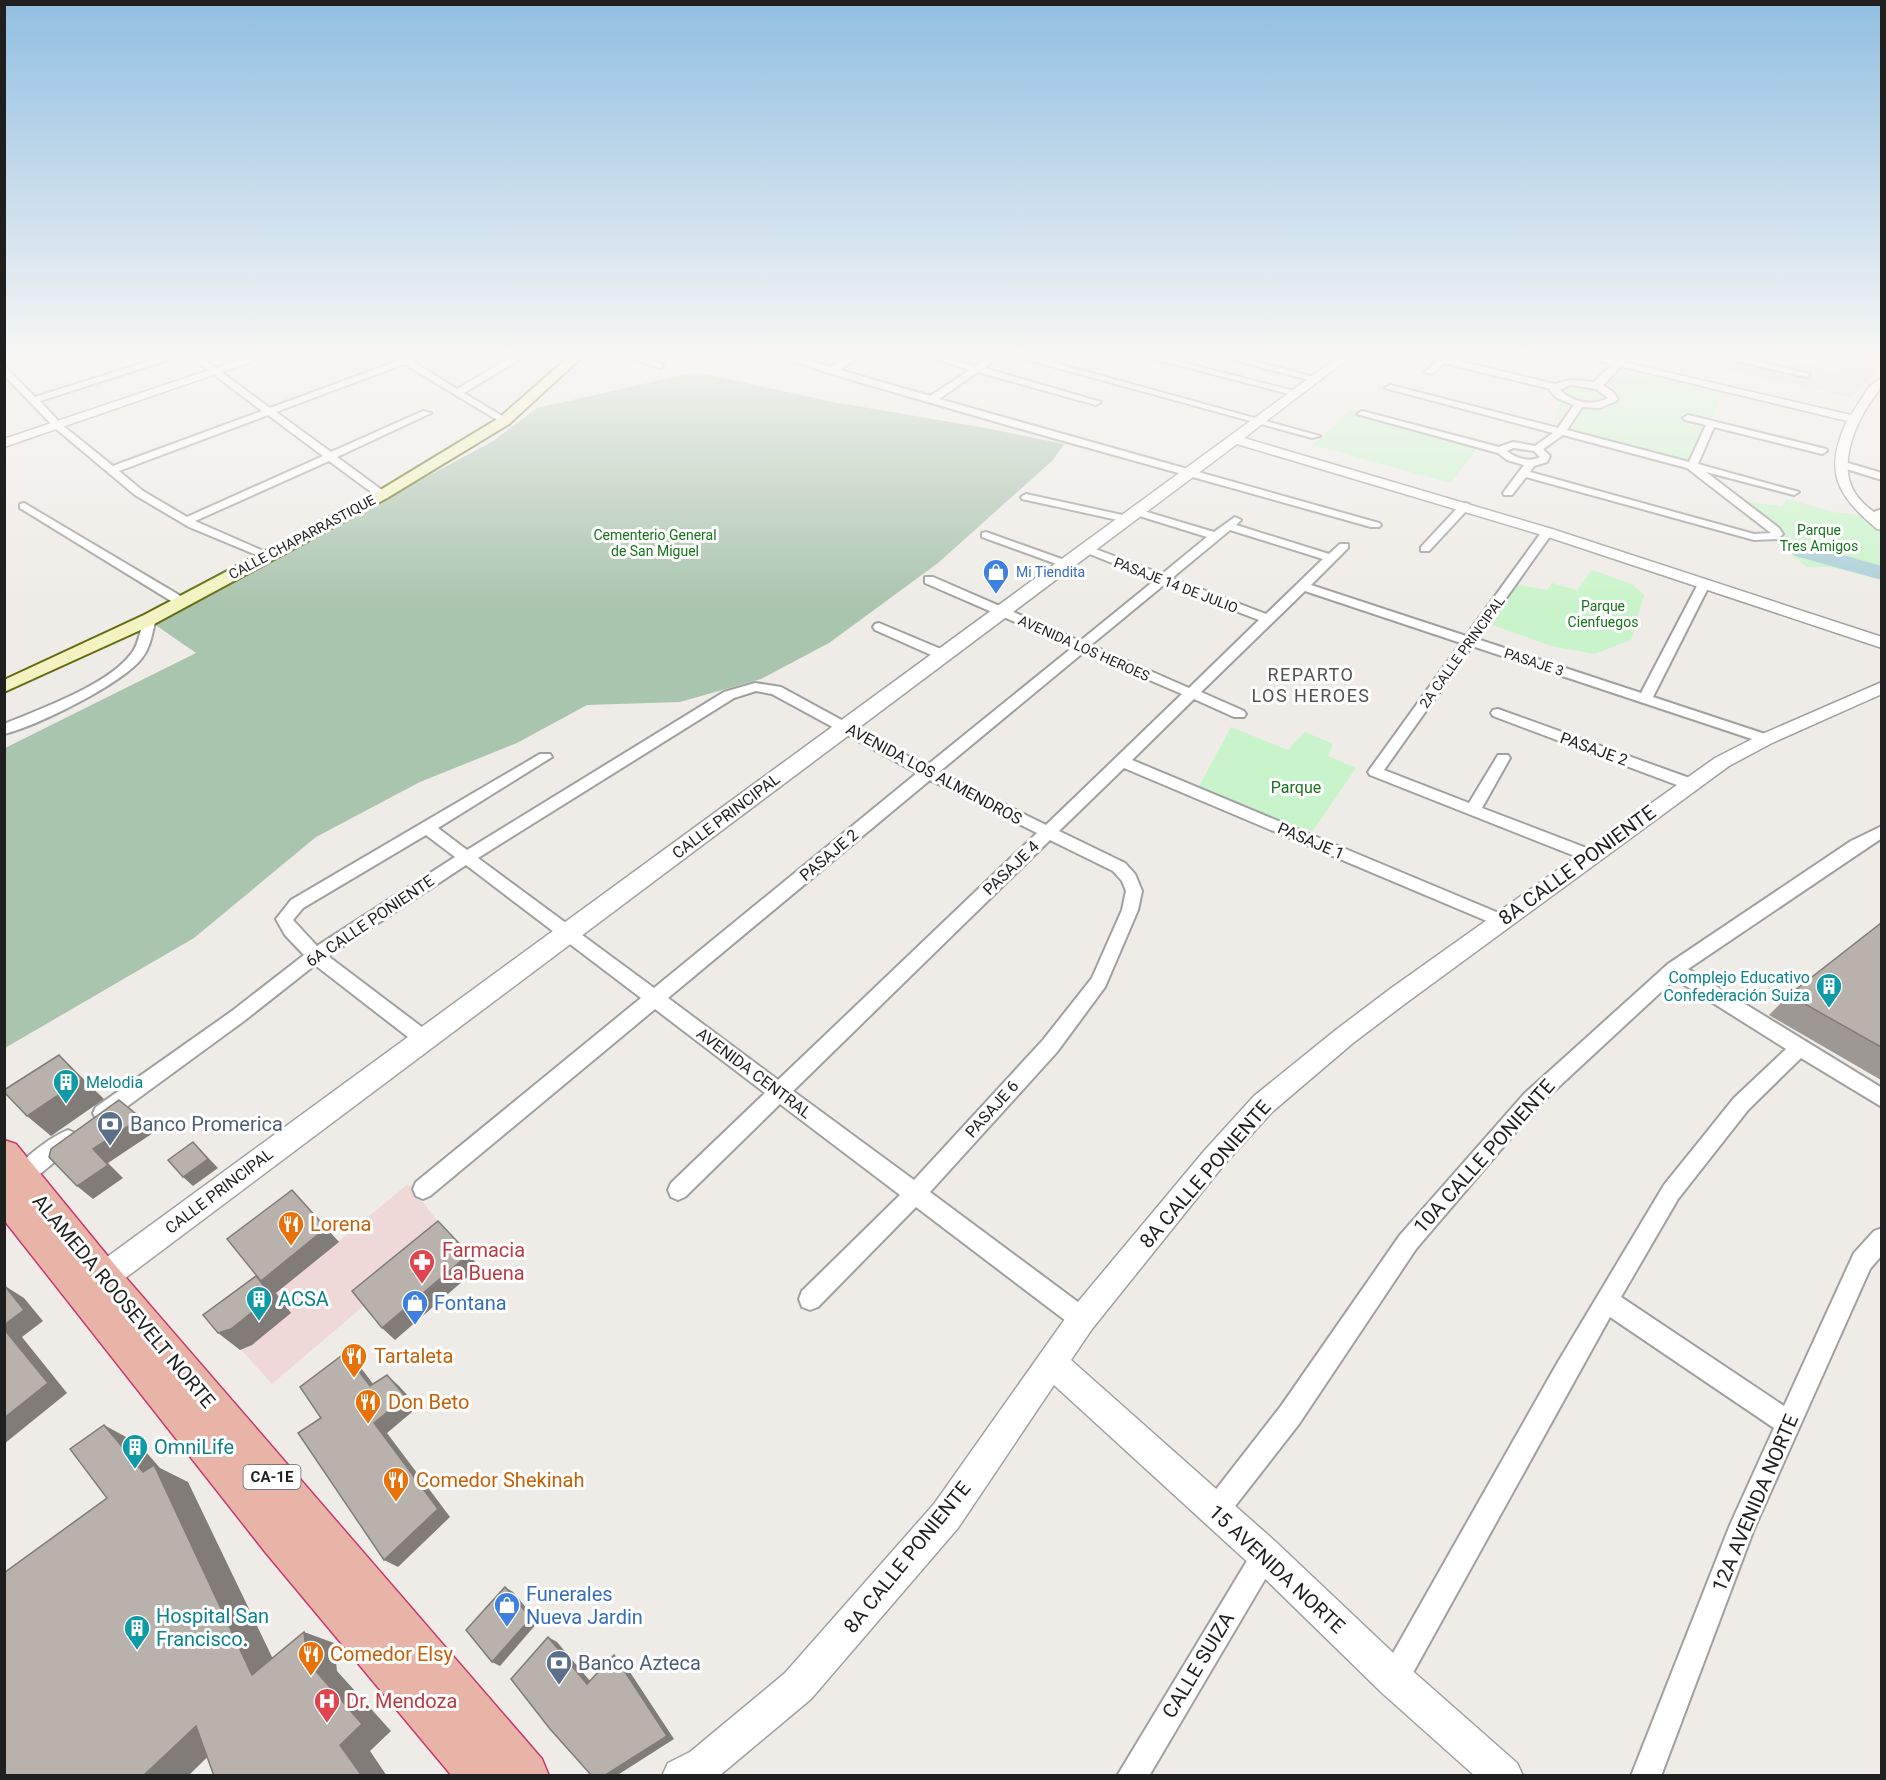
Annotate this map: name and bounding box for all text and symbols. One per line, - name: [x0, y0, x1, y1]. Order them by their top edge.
- street label: CALLE CHAPARRASTIQUE: [226, 492, 378, 582]
- park label: Parque Tres Amigos: [1780, 522, 1858, 554]
- park label: Cementerio General de San Miguel: [593, 527, 717, 559]
- street label: PASAJE 14 DE JULIO: [1112, 554, 1240, 616]
- shop icon: Mi Tiendita: [981, 557, 1011, 595]
- place label: Mi Tiendita: [1016, 564, 1085, 580]
- street label: 2A CALLE PRINCIPAL: [1416, 593, 1508, 711]
- park label: Parque Cienfuegos: [1568, 598, 1638, 630]
- street label: AVENIDA LOS HEROES: [1016, 612, 1152, 684]
- street label: PASAJE 3: [1502, 645, 1566, 679]
- district label: REPARTO LOS HEROES: [1251, 664, 1371, 706]
- street label: AVENIDA LOS ALMENDROS: [843, 719, 1025, 829]
- street label: PASAJE 2: [1558, 728, 1630, 770]
- street label: CALLE PRINCIPAL: [668, 769, 784, 863]
- park label: Parque: [1271, 778, 1321, 797]
- street label: 8A CALLE PONIENTE: [1494, 800, 1660, 930]
- street label: PASAJE 1: [1275, 819, 1347, 863]
- street label: PASAJE 2: [796, 825, 862, 885]
- street label: PASAJE 4: [979, 837, 1043, 899]
- street label: 6A CALLE PONIENTE: [302, 871, 438, 971]
- place label: Complejo Educativo Confederación Suiza: [1663, 968, 1810, 1005]
- building icon: Complejo Educativo Confederación Suiza: [1814, 971, 1844, 1009]
- street label: AVENIDA CENTRAL: [693, 1024, 815, 1123]
- building icon: Melodia: [51, 1067, 81, 1105]
- place label: Melodia: [86, 1073, 143, 1092]
- street label: 10A CALLE PONIENTE: [1408, 1074, 1560, 1238]
- street label: PASAJE 6: [961, 1077, 1023, 1141]
- street label: 8A CALLE PONIENTE: [1134, 1095, 1276, 1253]
- bank icon: Banco Promerica: [95, 1109, 125, 1147]
- place label: Banco Promerica: [130, 1112, 283, 1136]
- street label: CALLE PRINCIPAL: [161, 1144, 277, 1238]
- street label: ALAMEDA ROOSEVELT NORTE: [28, 1189, 220, 1413]
- restaurant icon: Lorena: [276, 1209, 306, 1247]
- place label: Lorena: [310, 1212, 371, 1236]
- place label: Farmacia La Buena: [442, 1238, 525, 1285]
- pharmacy icon: Farmacia La Buena: [407, 1247, 437, 1285]
- building icon: ACSA: [244, 1284, 274, 1322]
- place label: ACSA: [278, 1287, 329, 1311]
- shop icon: Fontana: [400, 1288, 430, 1326]
- place label: Fontana: [434, 1291, 507, 1315]
- restaurant icon: Tartaleta: [339, 1341, 369, 1379]
- place label: Tartaleta: [374, 1344, 453, 1368]
- restaurant icon: Don Beto: [353, 1387, 383, 1425]
- place label: Don Beto: [388, 1390, 469, 1414]
- street label: 12A AVENIDA NORTE: [1707, 1411, 1803, 1595]
- building icon: OmniLife: [120, 1432, 150, 1470]
- place label: OmniLife: [154, 1435, 234, 1459]
- road number: CA-1E: [244, 1465, 300, 1489]
- restaurant icon: Comedor Shekinah: [381, 1465, 411, 1503]
- place label: Comedor Shekinah: [416, 1468, 584, 1492]
- street label: 8A CALLE PONIENTE: [839, 1476, 975, 1638]
- street label: 15 AVENIDA NORTE: [1204, 1500, 1350, 1638]
- place label: Funerales Nueva Jardin: [526, 1582, 643, 1629]
- shop icon: Funerales Nueva Jardin: [492, 1590, 522, 1628]
- place label: Hospital San Francisco.: [156, 1604, 269, 1651]
- street label: CALLE SUIZA: [1157, 1608, 1239, 1722]
- building icon: Hospital San Francisco.: [122, 1613, 152, 1651]
- restaurant icon: Comedor Elsy: [296, 1639, 326, 1677]
- place label: Comedor Elsy: [330, 1642, 454, 1666]
- bank icon: Banco Azteca: [544, 1648, 574, 1686]
- place label: Banco Azteca: [578, 1651, 701, 1675]
- hospital icon: Dr. Mendoza: [312, 1686, 342, 1724]
- place label: Dr. Mendoza: [346, 1689, 457, 1713]

